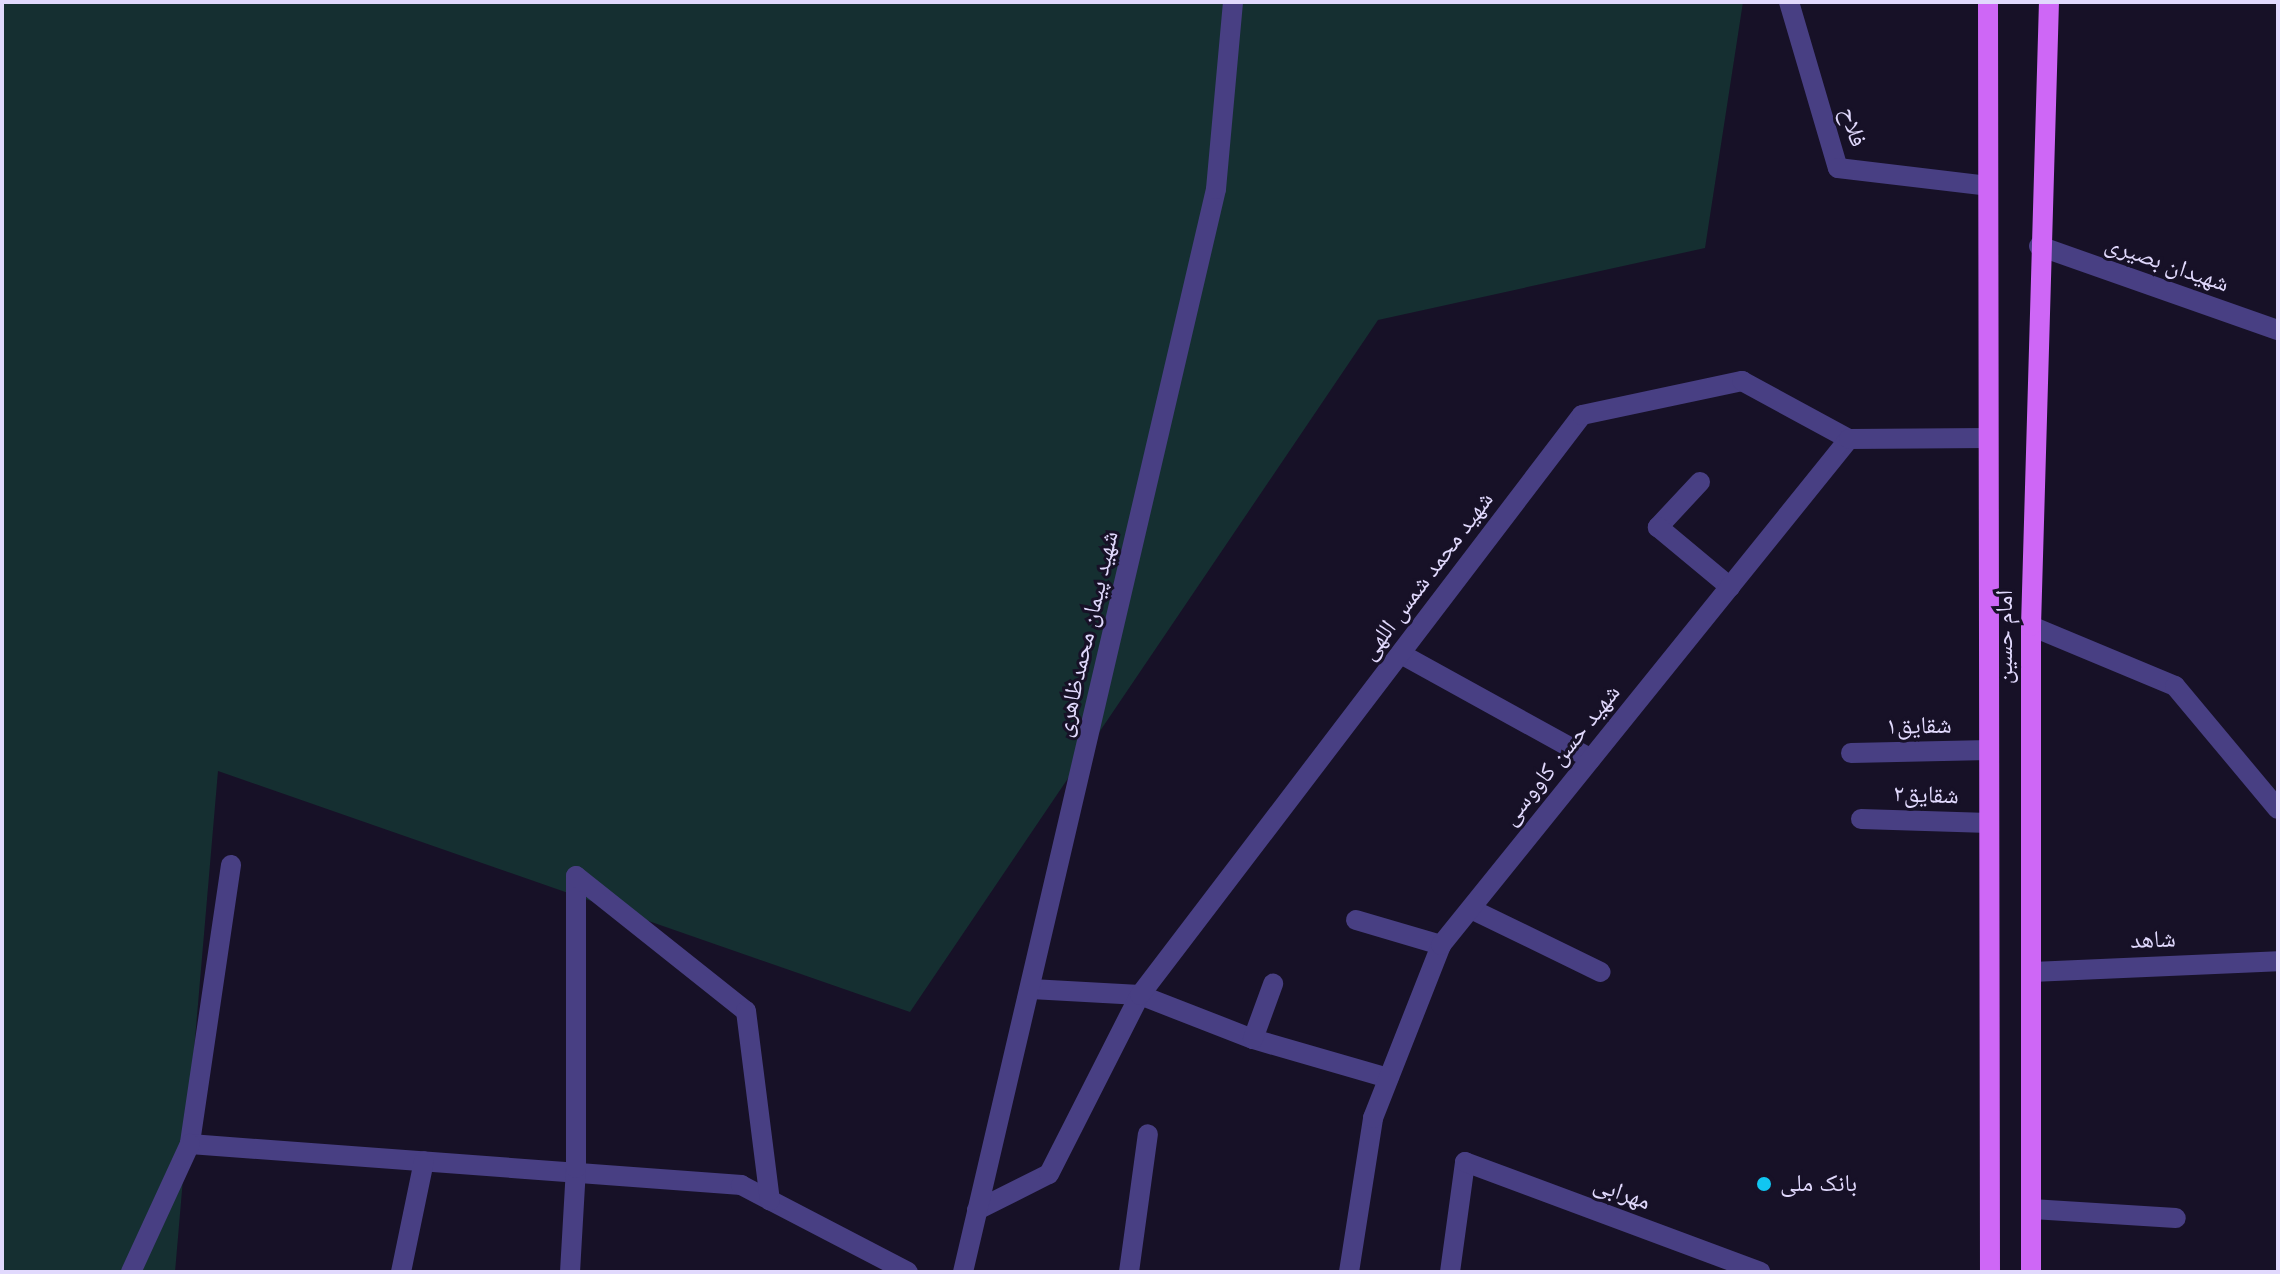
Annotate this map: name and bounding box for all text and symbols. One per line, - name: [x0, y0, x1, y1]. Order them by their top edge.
- street label: فلاح: [1833, 104, 1873, 150]
- street label: شهیدان بصیری: [2101, 229, 2233, 299]
- street label: شهید محمد شمس اللهی: [1354, 486, 1500, 666]
- street label: شهید پیمان محمدظاهری: [1049, 528, 1125, 740]
- street label: امام حسین: [1991, 590, 2019, 684]
- street label: شهید حسن کاووسی: [1495, 679, 1627, 831]
- street label: شقایق۱: [1886, 711, 1952, 741]
- street label: شقایق۲: [1893, 779, 1959, 811]
- street label: شاهد: [2130, 925, 2176, 955]
- street label: مهرابی: [1590, 1169, 1654, 1217]
- place label: بانک ملی: [1780, 1170, 1857, 1198]
- marker: بانک ملی: [1755, 1175, 1773, 1193]

